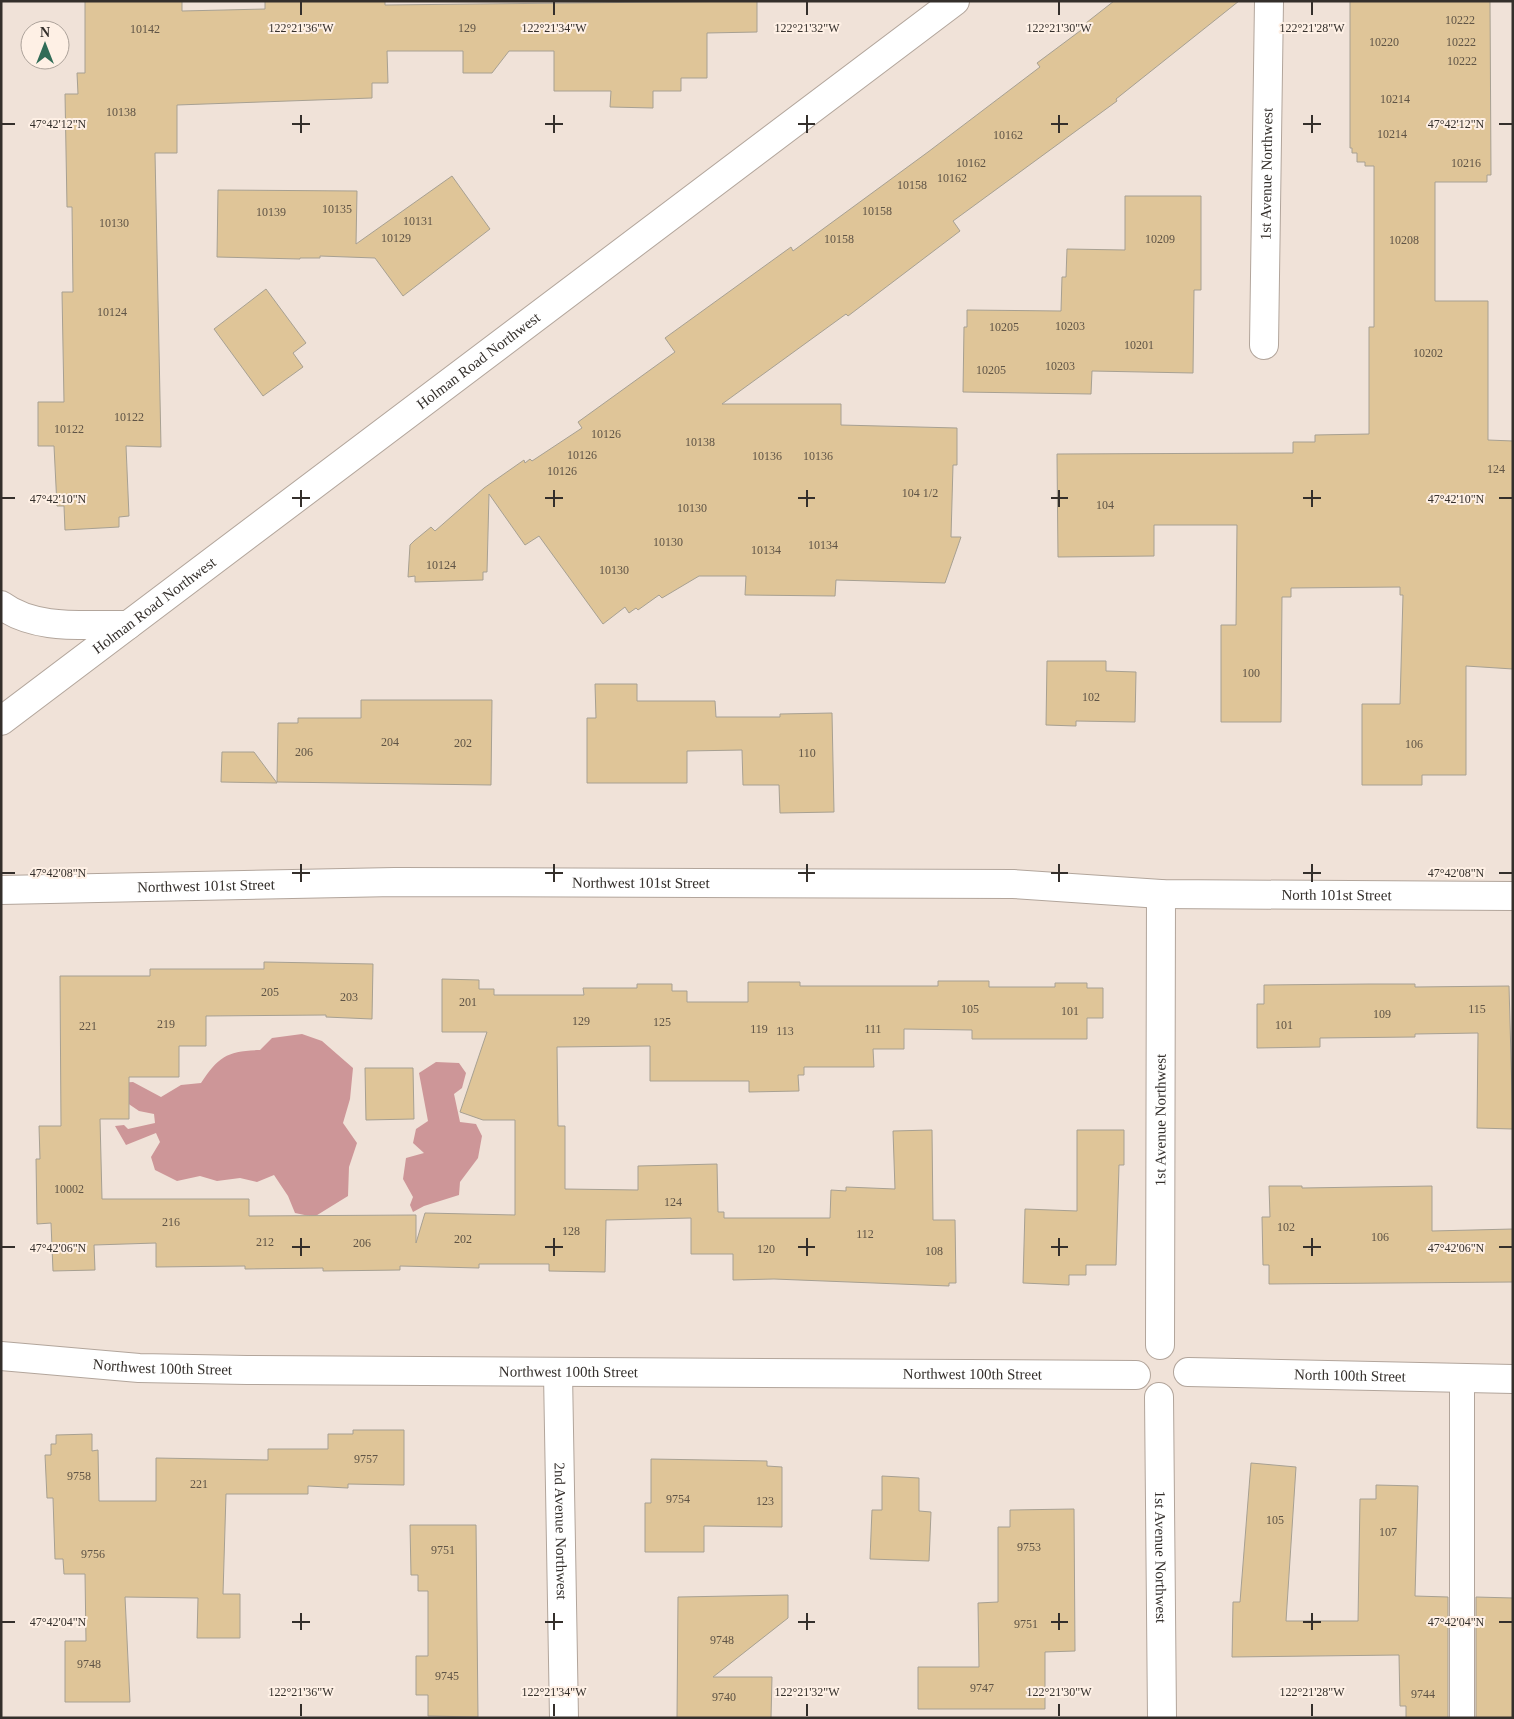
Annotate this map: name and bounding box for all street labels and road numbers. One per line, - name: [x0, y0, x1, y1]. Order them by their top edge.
- street label: 1st Avenue Northwest: [1258, 107, 1275, 240]
- street label: Holman Road Northwest: [414, 309, 544, 412]
- street label: Holman Road Northwest: [90, 553, 220, 657]
- street label: Northwest 101st Street: [572, 875, 711, 891]
- street label: Northwest 101st Street: [137, 876, 276, 895]
- street label: North 101st Street: [1281, 887, 1392, 903]
- street label: 1st Avenue Northwest: [1152, 1053, 1169, 1186]
- street label: Northwest 100th Street: [92, 1356, 233, 1378]
- street label: Northwest 100th Street: [499, 1363, 639, 1380]
- street label: Northwest 100th Street: [903, 1366, 1043, 1382]
- street label: North 100th Street: [1294, 1366, 1407, 1385]
- street label: 2nd Avenue Northwest: [552, 1462, 570, 1601]
- street label: 1st Avenue Northwest: [1152, 1491, 1169, 1624]

